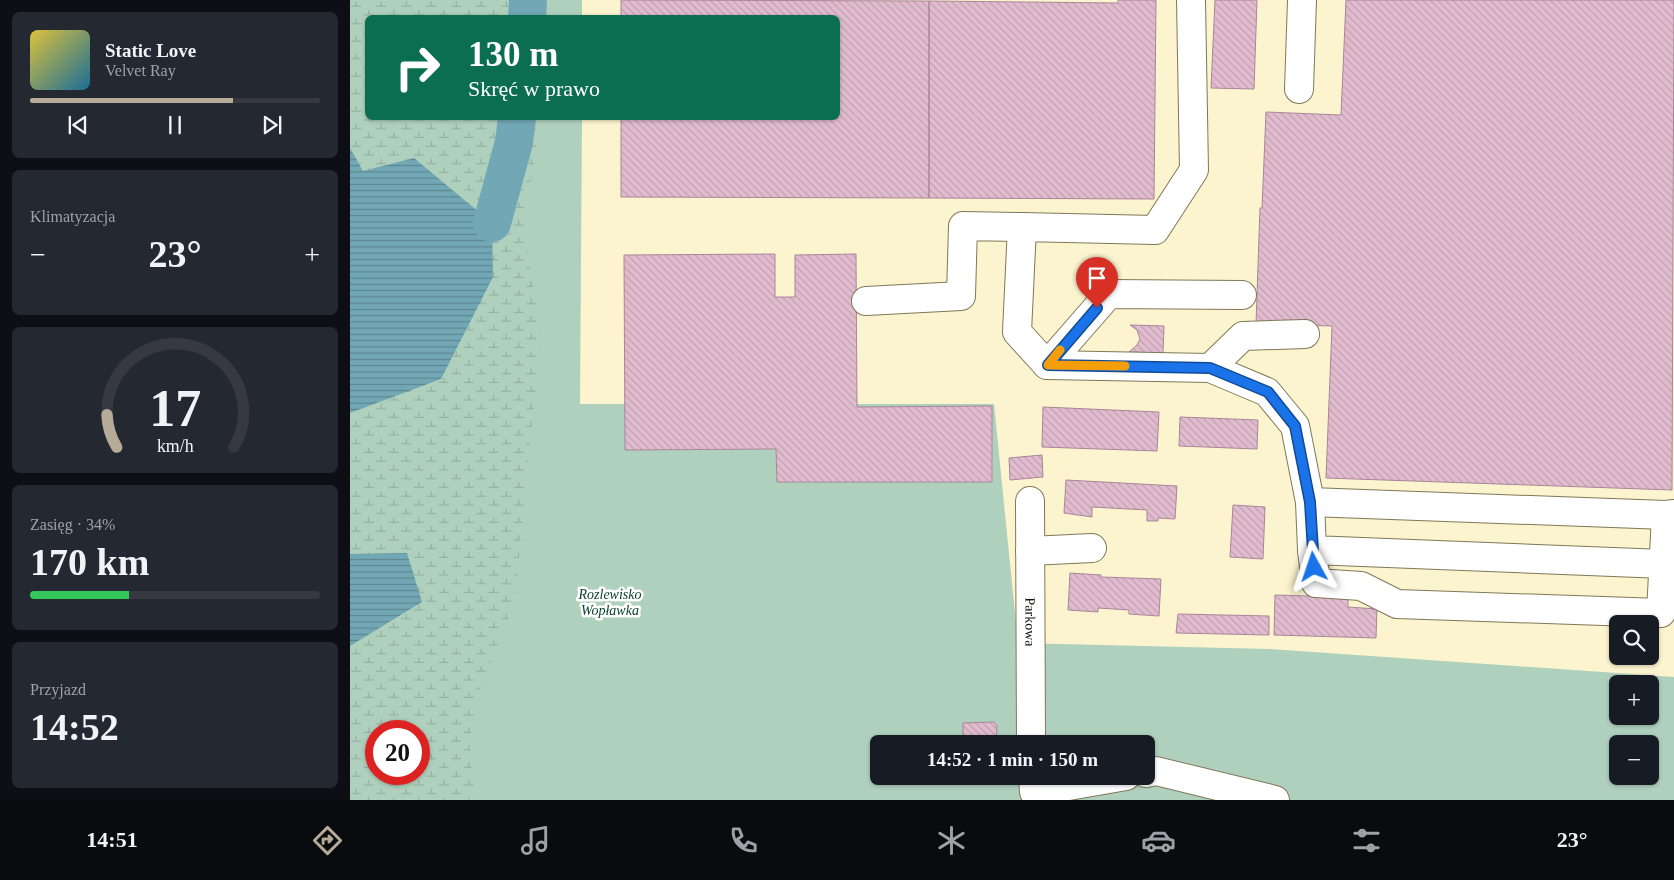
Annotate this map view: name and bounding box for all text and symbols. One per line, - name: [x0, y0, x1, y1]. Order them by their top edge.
- icon: right: [385, 35, 450, 100]
- text: 130 m: [468, 35, 558, 74]
- text: Static Love: [105, 40, 196, 61]
- text: Velvet Ray: [105, 62, 176, 79]
- text: Skręć w prawo: [468, 76, 600, 101]
- icon: previous: [64, 111, 92, 139]
- icon: pause: [161, 111, 189, 139]
- icon: next: [258, 111, 286, 139]
- text: Klimatyzacja: [30, 208, 115, 225]
- text: 23°: [148, 233, 202, 275]
- text: −: [30, 239, 46, 270]
- text: +: [304, 239, 320, 270]
- pin: [1076, 257, 1118, 308]
- icon: arrive: [1083, 264, 1111, 292]
- text: 17: [149, 380, 201, 437]
- text: km/h: [157, 436, 193, 456]
- text: Zasięg · 34%: [30, 516, 115, 533]
- position arrow: [1287, 540, 1339, 592]
- text: 170 km: [30, 541, 149, 583]
- park label: Rozlewisko Wopławka: [578, 587, 642, 618]
- street label: Parkowa: [1022, 597, 1038, 647]
- map controls: [1609, 615, 1659, 785]
- button: search: [1609, 615, 1659, 665]
- button: +: [1609, 675, 1659, 725]
- text: Przyjazd: [30, 681, 86, 698]
- text: 14:52: [30, 706, 119, 748]
- speed limit sign: 20: [365, 720, 430, 785]
- button: −: [1609, 735, 1659, 785]
- text: 14:52 · 1 min · 150 m: [927, 749, 1098, 770]
- icon: directions: [310, 823, 345, 858]
- icon: music: [518, 823, 553, 858]
- icon: phone: [726, 823, 761, 858]
- icon: climate: [934, 823, 969, 858]
- icon: car: [1141, 823, 1176, 858]
- icon: filters: [1349, 823, 1384, 858]
- text: 14:51: [86, 827, 138, 852]
- text: 23°: [1557, 827, 1588, 852]

